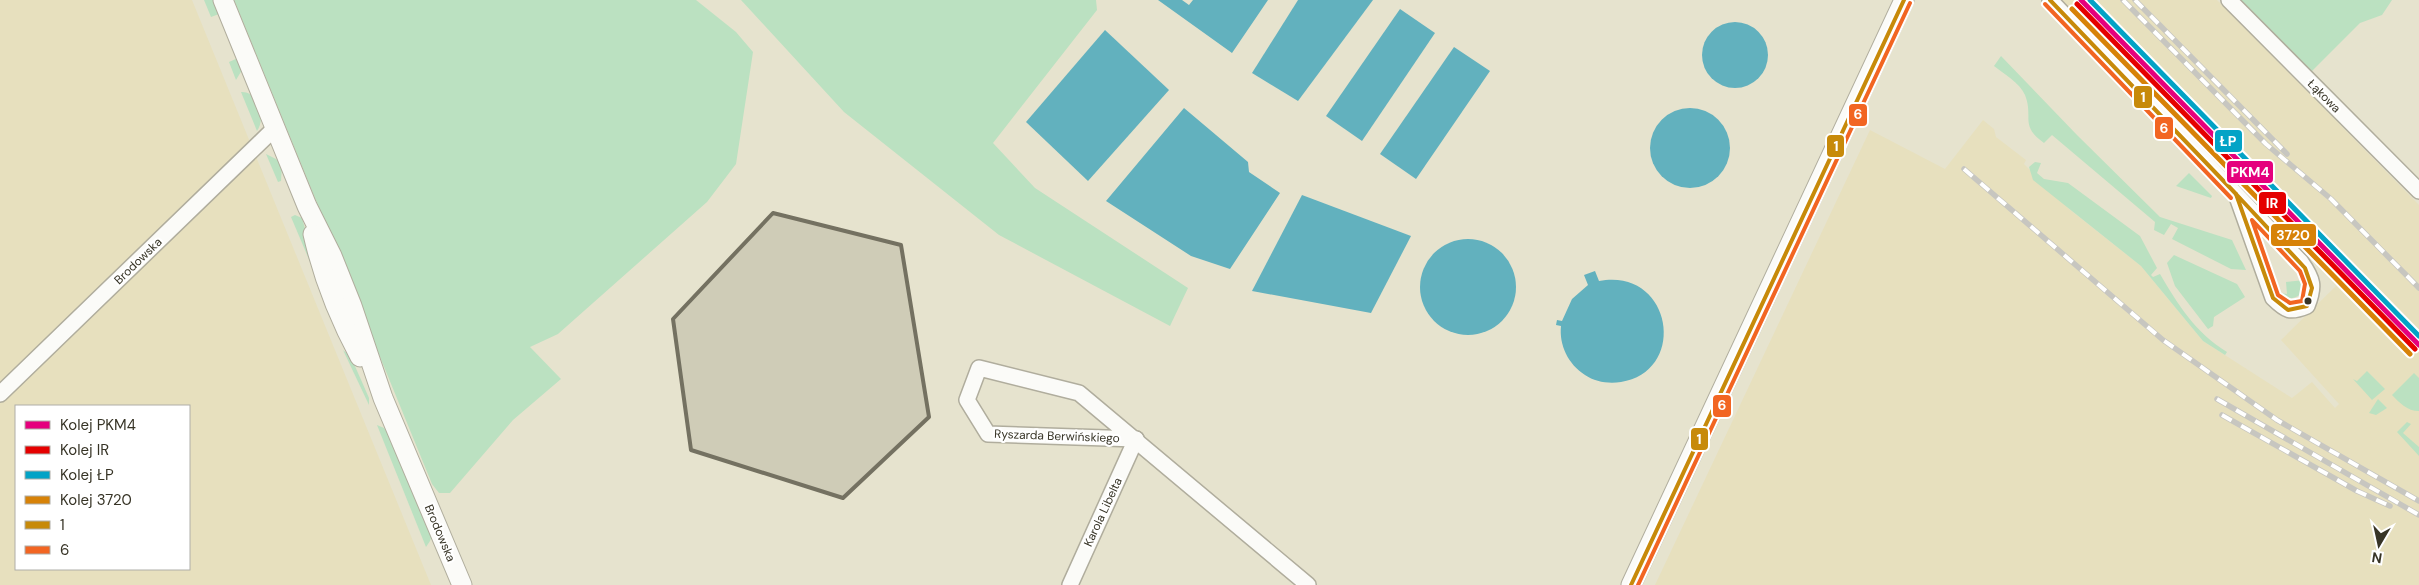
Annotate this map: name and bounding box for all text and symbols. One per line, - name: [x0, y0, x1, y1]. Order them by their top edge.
- street label: Łąkowa: [2304, 76, 2344, 116]
- line badge: 1: [2133, 85, 2153, 109]
- text: 1: [2140, 88, 2146, 106]
- line badge: 6: [1848, 103, 1868, 127]
- text: 6: [1854, 105, 1863, 123]
- line badge: 6: [2154, 116, 2174, 140]
- text: 6: [2160, 119, 2169, 137]
- line badge: ŁP: [2214, 129, 2243, 153]
- text: ŁP: [2220, 132, 2237, 150]
- line badge: 1: [1826, 134, 1845, 158]
- text: 1: [1833, 137, 1839, 155]
- line badge: PKM4: [2226, 160, 2274, 184]
- text: PKM4: [2230, 163, 2270, 181]
- line badge: IR: [2258, 191, 2287, 215]
- text: IR: [2266, 194, 2278, 212]
- line badge: 3720: [2270, 223, 2317, 247]
- text: 3720: [2276, 226, 2310, 244]
- street label: Brodowska: [111, 234, 165, 288]
- unlabelled marker: [2303, 296, 2313, 306]
- line badge: 6: [1712, 394, 1732, 418]
- text: 6: [1718, 396, 1727, 414]
- legend: [15, 405, 190, 570]
- text: Kolej PKM4: [60, 415, 136, 435]
- street label: Ryszarda Berwińskiego: [994, 426, 1120, 446]
- line badge: 1: [1690, 427, 1709, 451]
- text: 1: [1696, 430, 1702, 448]
- text: Kolej IR: [60, 440, 109, 460]
- text: Kolej ŁP: [60, 465, 114, 485]
- street label: Karola Libelta: [1080, 475, 1126, 549]
- text: Kolej 3720: [60, 490, 132, 510]
- street label: Brodowska: [421, 502, 459, 564]
- text: 1: [60, 515, 65, 535]
- north arrow: [2354, 520, 2404, 570]
- text: 6: [60, 540, 69, 560]
- text: N: [2371, 548, 2383, 568]

